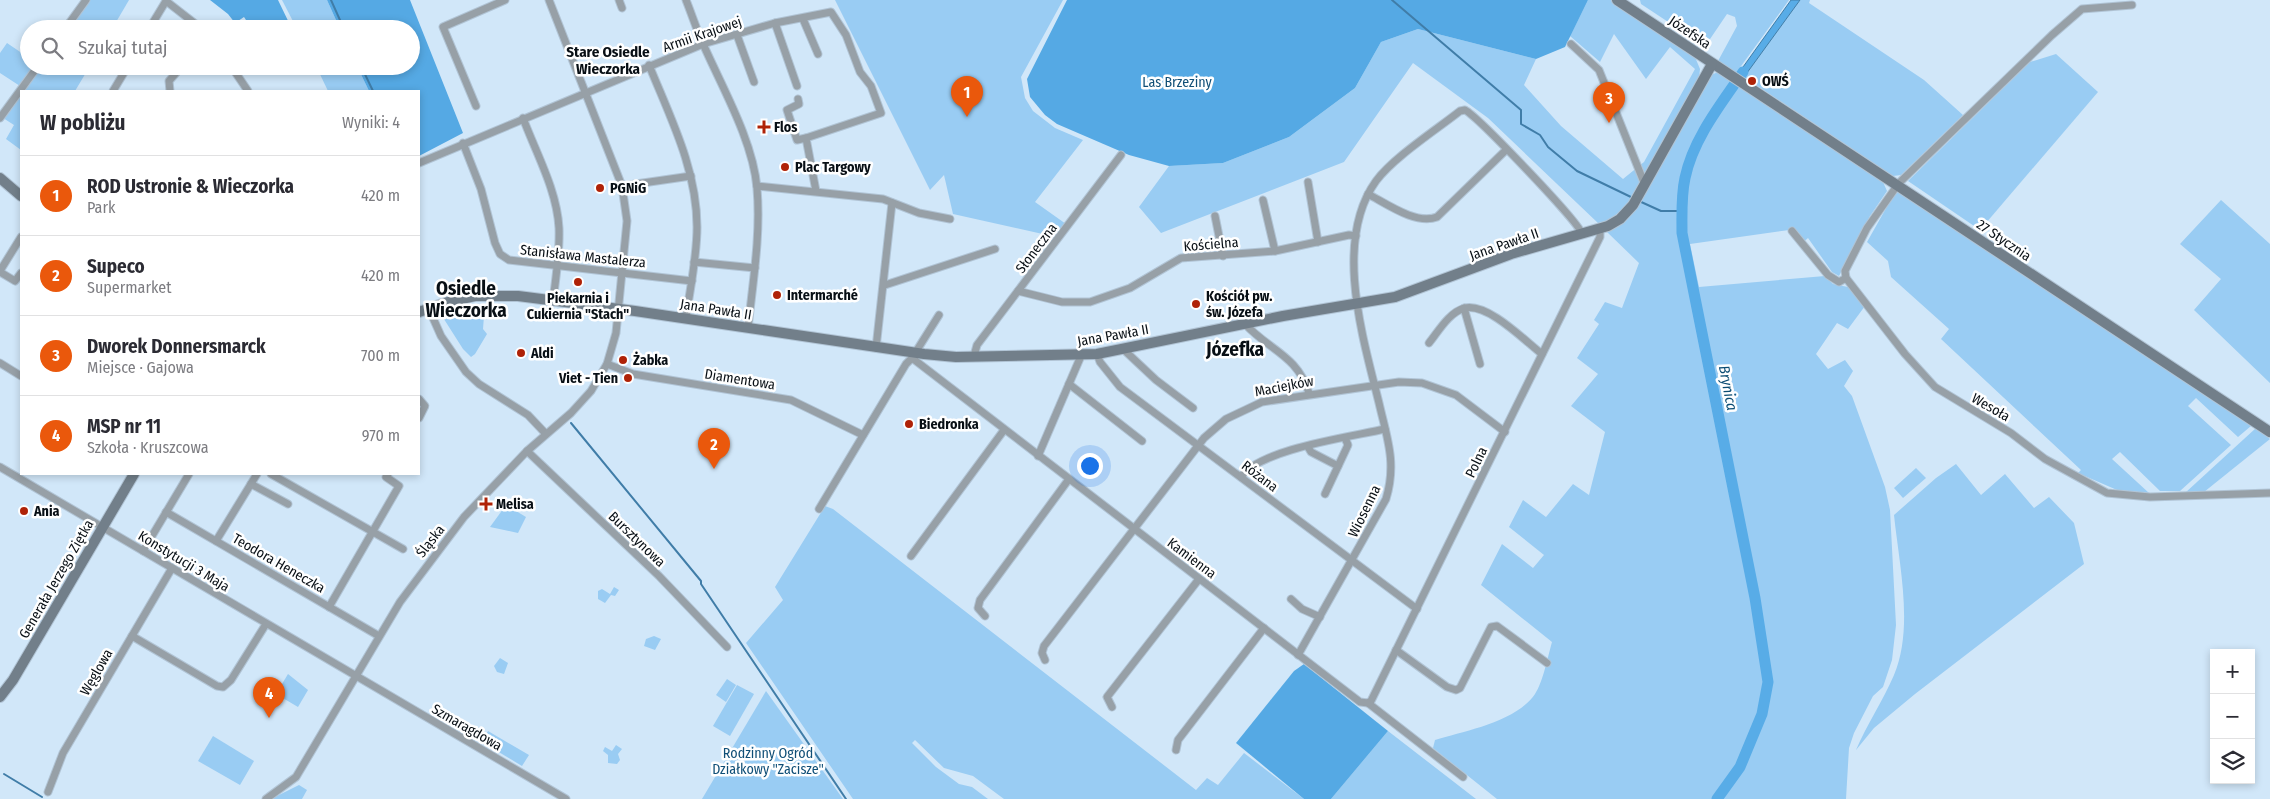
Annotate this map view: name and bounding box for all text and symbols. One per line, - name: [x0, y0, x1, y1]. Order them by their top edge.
- street label: Józefska: [1666, 12, 1714, 53]
- street label: Armii Krajowej: [660, 13, 744, 56]
- search box: [20, 20, 420, 75]
- icon: search: [38, 34, 66, 62]
- text: Szukaj tutaj: [78, 36, 168, 59]
- district label: Stare Osiedle Wieczorka: [566, 43, 650, 78]
- place label: OWŚ: [1762, 72, 1789, 90]
- park label: Las Brzeziny: [1142, 74, 1212, 91]
- marker: OWŚ: [1746, 75, 1758, 87]
- pin: 1: [951, 76, 983, 117]
- pin: 3: [1593, 82, 1625, 123]
- text: W pobliżu: [40, 110, 125, 136]
- text: Wyniki: 4: [342, 113, 400, 132]
- place label: Flos: [774, 119, 797, 136]
- marker: Flos: [758, 121, 770, 133]
- place label: Plac Targowy: [795, 159, 871, 176]
- marker: Plac Targowy: [779, 161, 791, 173]
- text: ROD Ustronie & Wieczorka: [87, 175, 294, 198]
- place label: PGNiG: [610, 180, 646, 197]
- marker: PGNiG: [594, 182, 606, 194]
- text: 1: [53, 186, 59, 205]
- text: 420 m: [361, 186, 400, 205]
- text: Park: [87, 198, 115, 217]
- street label: 27 Stycznia: [1973, 216, 2034, 265]
- street label: Słoneczna: [1012, 220, 1061, 277]
- street label: Jana Pawła II: [1467, 225, 1541, 264]
- street label: Kościelna: [1183, 234, 1239, 255]
- street label: Stanisława Mastalerza: [519, 241, 647, 272]
- text: Supeco: [87, 255, 145, 278]
- text: 2: [52, 266, 60, 285]
- text: 420 m: [361, 266, 400, 285]
- marker: Piekarnia i Cukiernia "Stach": [572, 276, 584, 288]
- district label: Osiedle Wieczorka: [425, 277, 507, 322]
- text: Supermarket: [87, 278, 171, 297]
- place label: Intermarché: [787, 287, 858, 304]
- place label: Kościół pw. św. Józefa: [1206, 288, 1272, 321]
- marker: Intermarché: [771, 289, 783, 301]
- place label: Piekarnia i Cukiernia "Stach": [527, 290, 629, 323]
- street label: Jana Pawła II: [679, 295, 753, 324]
- marker: Kościół pw. św. Józefa: [1190, 298, 1202, 310]
- street label: Jana Pawła II: [1076, 321, 1150, 350]
- text: Dworek Donnersmarck: [87, 335, 266, 358]
- district label: Józefka: [1205, 338, 1264, 361]
- place label: Aldi: [530, 345, 554, 362]
- text: 3: [52, 346, 60, 365]
- text: 700 m: [361, 346, 400, 365]
- marker: Aldi: [515, 347, 527, 359]
- place label: Żabka: [633, 351, 668, 369]
- marker: Żabka: [617, 354, 629, 366]
- text: Miejsce · Gajowa: [87, 358, 194, 377]
- water label: Brynica: [1715, 364, 1741, 412]
- street label: Diamentowa: [703, 366, 777, 393]
- place label: Viet - Tien: [558, 370, 618, 387]
- marker: Viet - Tien: [622, 372, 634, 384]
- street label: Maciejków: [1253, 372, 1315, 401]
- street label: Wesoła: [1969, 390, 2013, 425]
- text: MSP nr 11: [87, 415, 161, 438]
- place label: Biedronka: [919, 416, 979, 433]
- marker: Biedronka: [903, 418, 915, 430]
- text: 4: [52, 426, 60, 445]
- text: 970 m: [362, 426, 400, 445]
- pin: 2: [698, 428, 730, 469]
- text: Szkoła · Kruszcowa: [87, 438, 209, 457]
- street label: Polna: [1462, 444, 1491, 480]
- your location: [1077, 453, 1103, 479]
- street label: Różana: [1238, 457, 1281, 496]
- street label: Wiosenna: [1345, 482, 1384, 540]
- place label: Melisa: [496, 496, 534, 513]
- marker: Melisa: [480, 498, 492, 510]
- place label: Ania: [33, 503, 60, 520]
- marker: Ania: [18, 505, 30, 517]
- street label: Bursztynowa: [605, 508, 669, 571]
- street label: Generała Jerzego Ziętka: [16, 517, 97, 642]
- street label: Śląska: [412, 521, 448, 561]
- street label: Konstytucji 3 Maja: [135, 527, 233, 595]
- street label: Teodora Heneczka: [230, 530, 328, 597]
- street label: Kamienna: [1164, 534, 1220, 582]
- street label: Węglowa: [76, 646, 117, 698]
- map controls: [2210, 649, 2255, 784]
- button: +: [2210, 649, 2255, 694]
- pin: 4: [253, 677, 285, 718]
- button: −: [2210, 694, 2255, 739]
- street label: Szmaragdowa: [429, 701, 505, 754]
- button: layers: [2210, 739, 2255, 784]
- park label: Rodzinny Ogród Działkowy "Zacisze": [712, 745, 824, 778]

